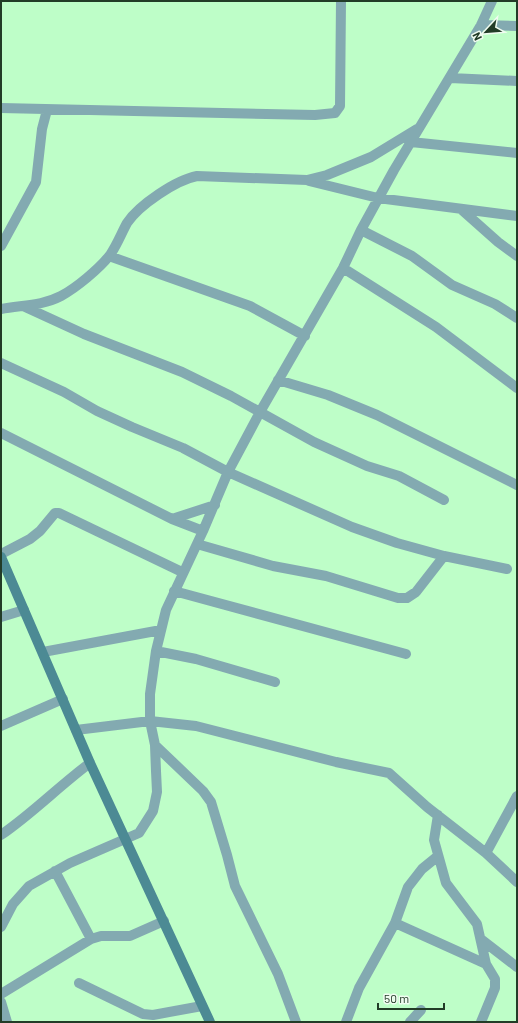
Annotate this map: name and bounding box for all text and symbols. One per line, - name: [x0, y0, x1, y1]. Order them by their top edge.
- north arrow: [466, 12, 506, 52]
- text: N: [469, 30, 484, 43]
- scale bar: [378, 985, 444, 1011]
- text: 50 m: [384, 991, 409, 1005]

